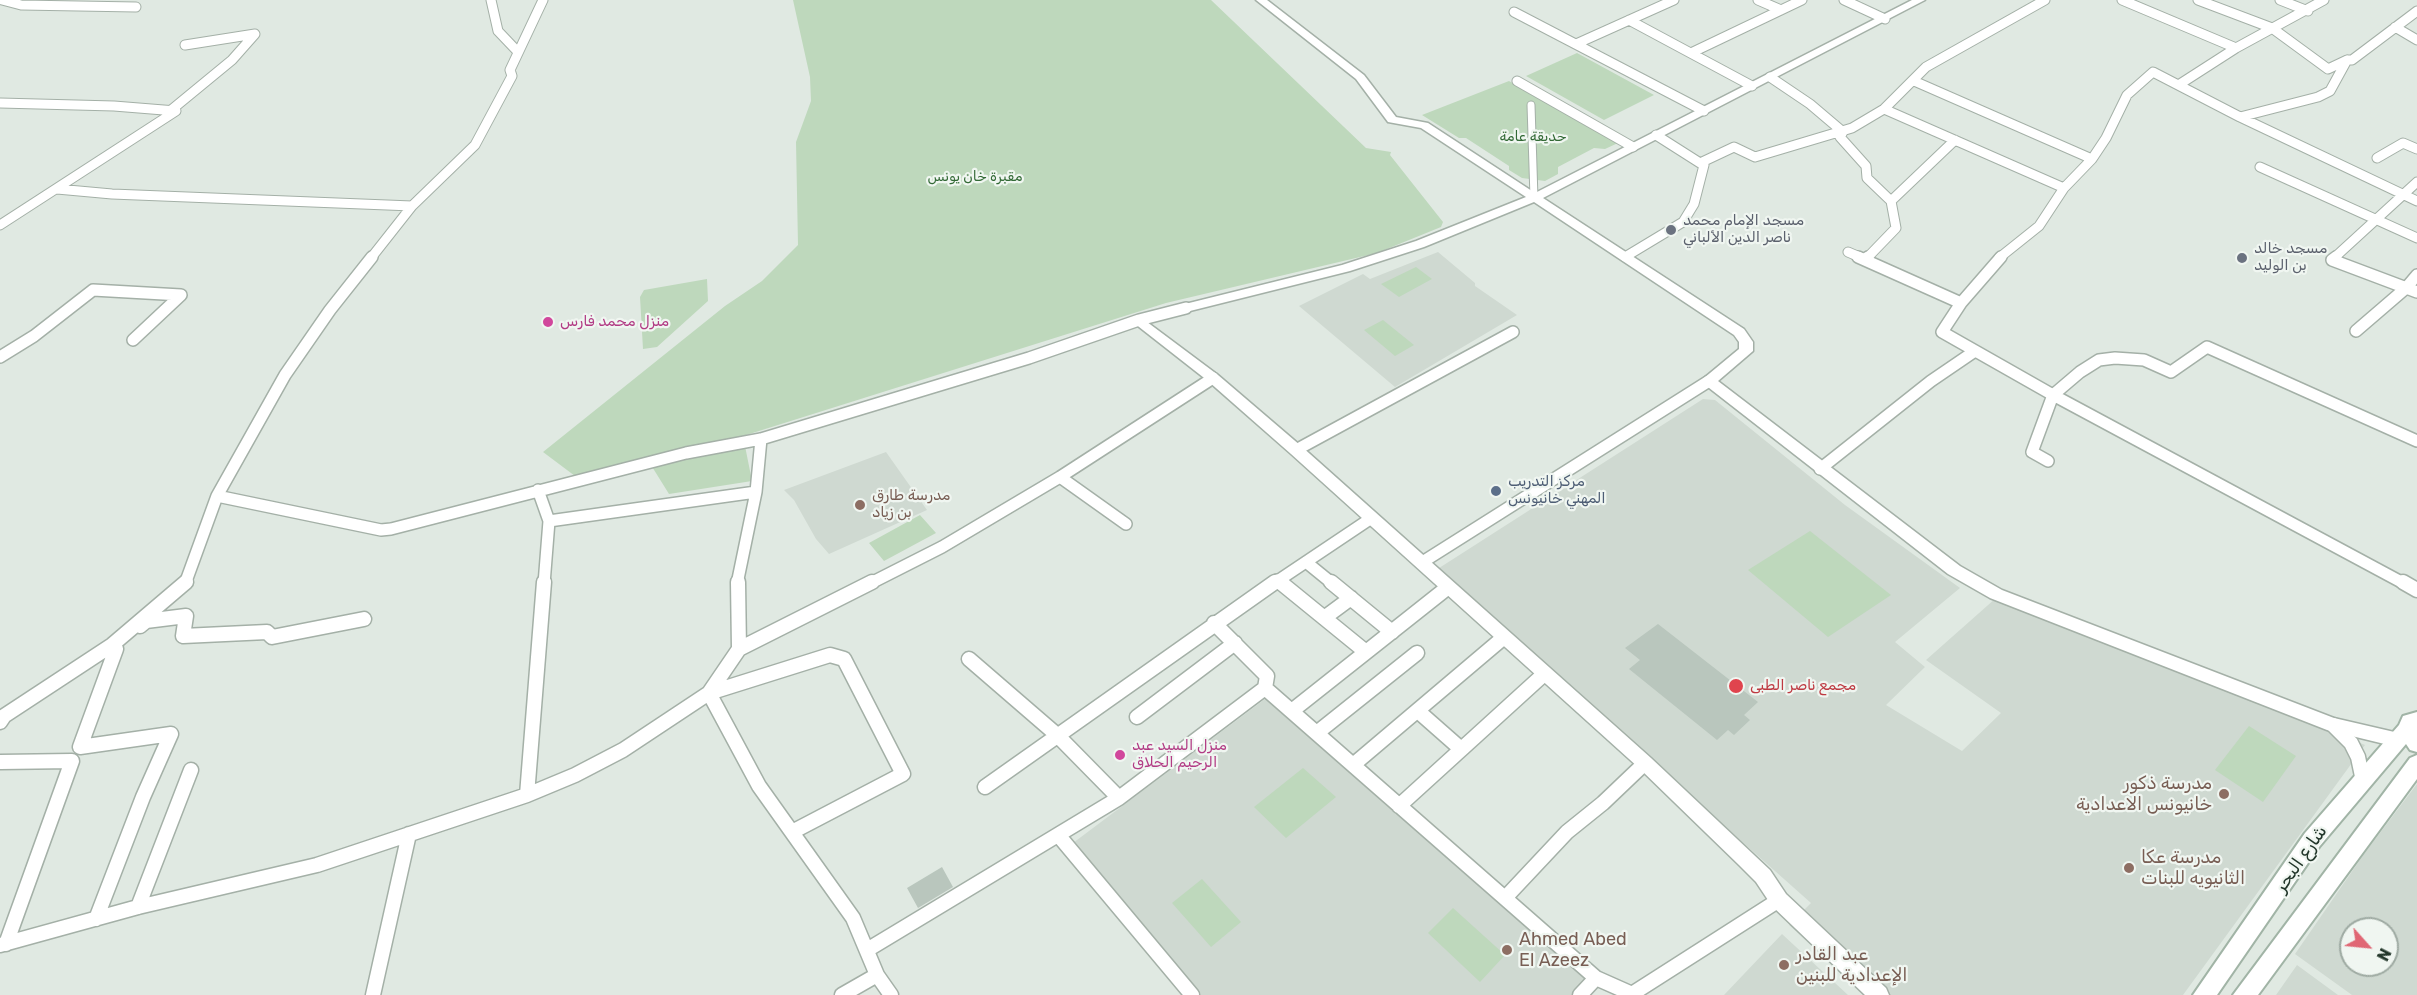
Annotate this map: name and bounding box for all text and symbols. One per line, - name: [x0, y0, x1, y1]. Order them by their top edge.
- park label: حديقة عامة: [1499, 129, 1567, 145]
- park label: مقبرة خان يونس: [928, 169, 1022, 185]
- place label: مسجد الإمام محمد ناصر الدين الألباني: [1683, 212, 1804, 247]
- marker: مسجد الإمام محمد ناصر الدين الألباني: [1664, 223, 1678, 237]
- place label: مسجد خالد بن الوليد: [2254, 240, 2327, 275]
- marker: مسجد خالد بن الوليد: [2235, 251, 2249, 265]
- place label: منزل محمد فارس: [560, 313, 669, 331]
- marker: منزل محمد فارس: [541, 315, 555, 329]
- place label: مركز التدريب المهني خانيونس: [1508, 473, 1606, 508]
- marker: مركز التدريب المهني خانيونس: [1489, 484, 1503, 498]
- place label: مدرسة طارق بن زياد: [872, 487, 950, 522]
- marker: مدرسة طارق بن زياد: [853, 498, 867, 512]
- marker: مجمع ناصر الطبى: [1727, 677, 1745, 695]
- place label: مجمع ناصر الطبى: [1750, 677, 1856, 695]
- place label: منزل السيد عبد الرحيم الحلاق: [1132, 737, 1227, 772]
- marker: منزل السيد عبد الرحيم الحلاق: [1113, 748, 1127, 762]
- place label: مدرسة ذكور خانيونس الاعدادية: [2076, 773, 2212, 816]
- marker: مدرسة ذكور خانيونس الاعدادية: [2217, 787, 2231, 801]
- street label: شارع البحر: [2270, 821, 2332, 897]
- place label: مدرسة عكا الثانيويه للبنات: [2141, 847, 2245, 890]
- marker: مدرسة عكا الثانيويه للبنات: [2122, 861, 2136, 875]
- north arrow: [2339, 917, 2399, 977]
- place label: Ahmed Abed El Azeez: [1519, 929, 1627, 972]
- marker: Ahmed Abed El Azeez: [1500, 943, 1514, 957]
- place label: عبد القادر الإعدادية للبنين: [1796, 944, 1908, 986]
- text: N: [2373, 945, 2395, 964]
- marker: عبد القادر الإعدادية للبنين: [1777, 958, 1791, 972]

